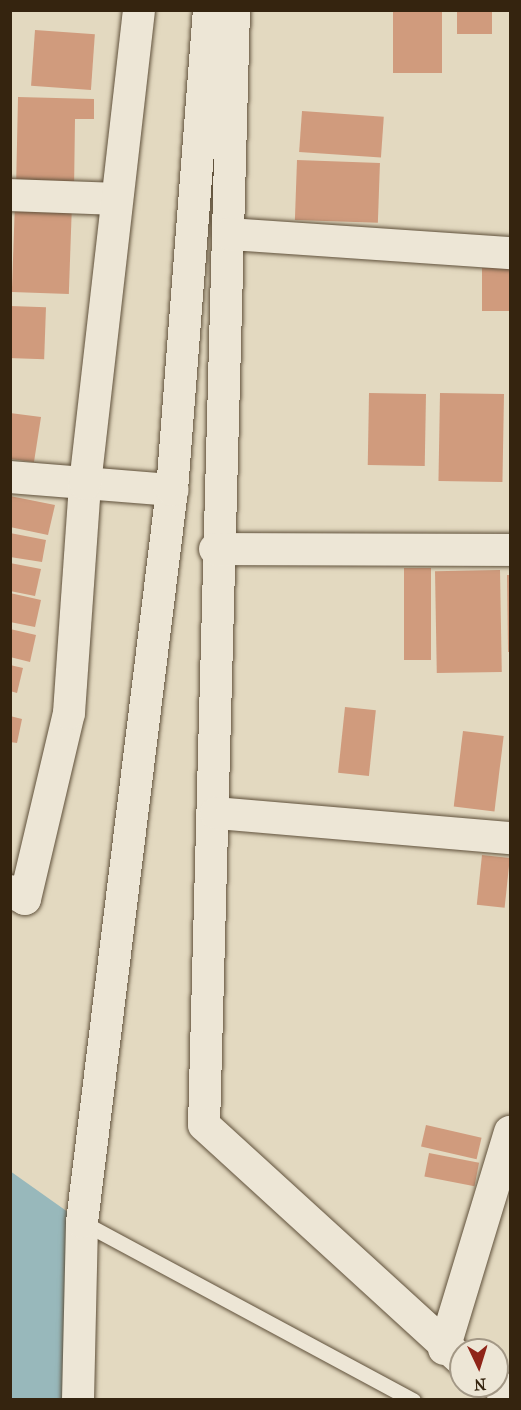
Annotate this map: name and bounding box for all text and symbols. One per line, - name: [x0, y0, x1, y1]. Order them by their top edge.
- north arrow: [449, 1338, 509, 1398]
- text: N: [473, 1375, 487, 1394]

